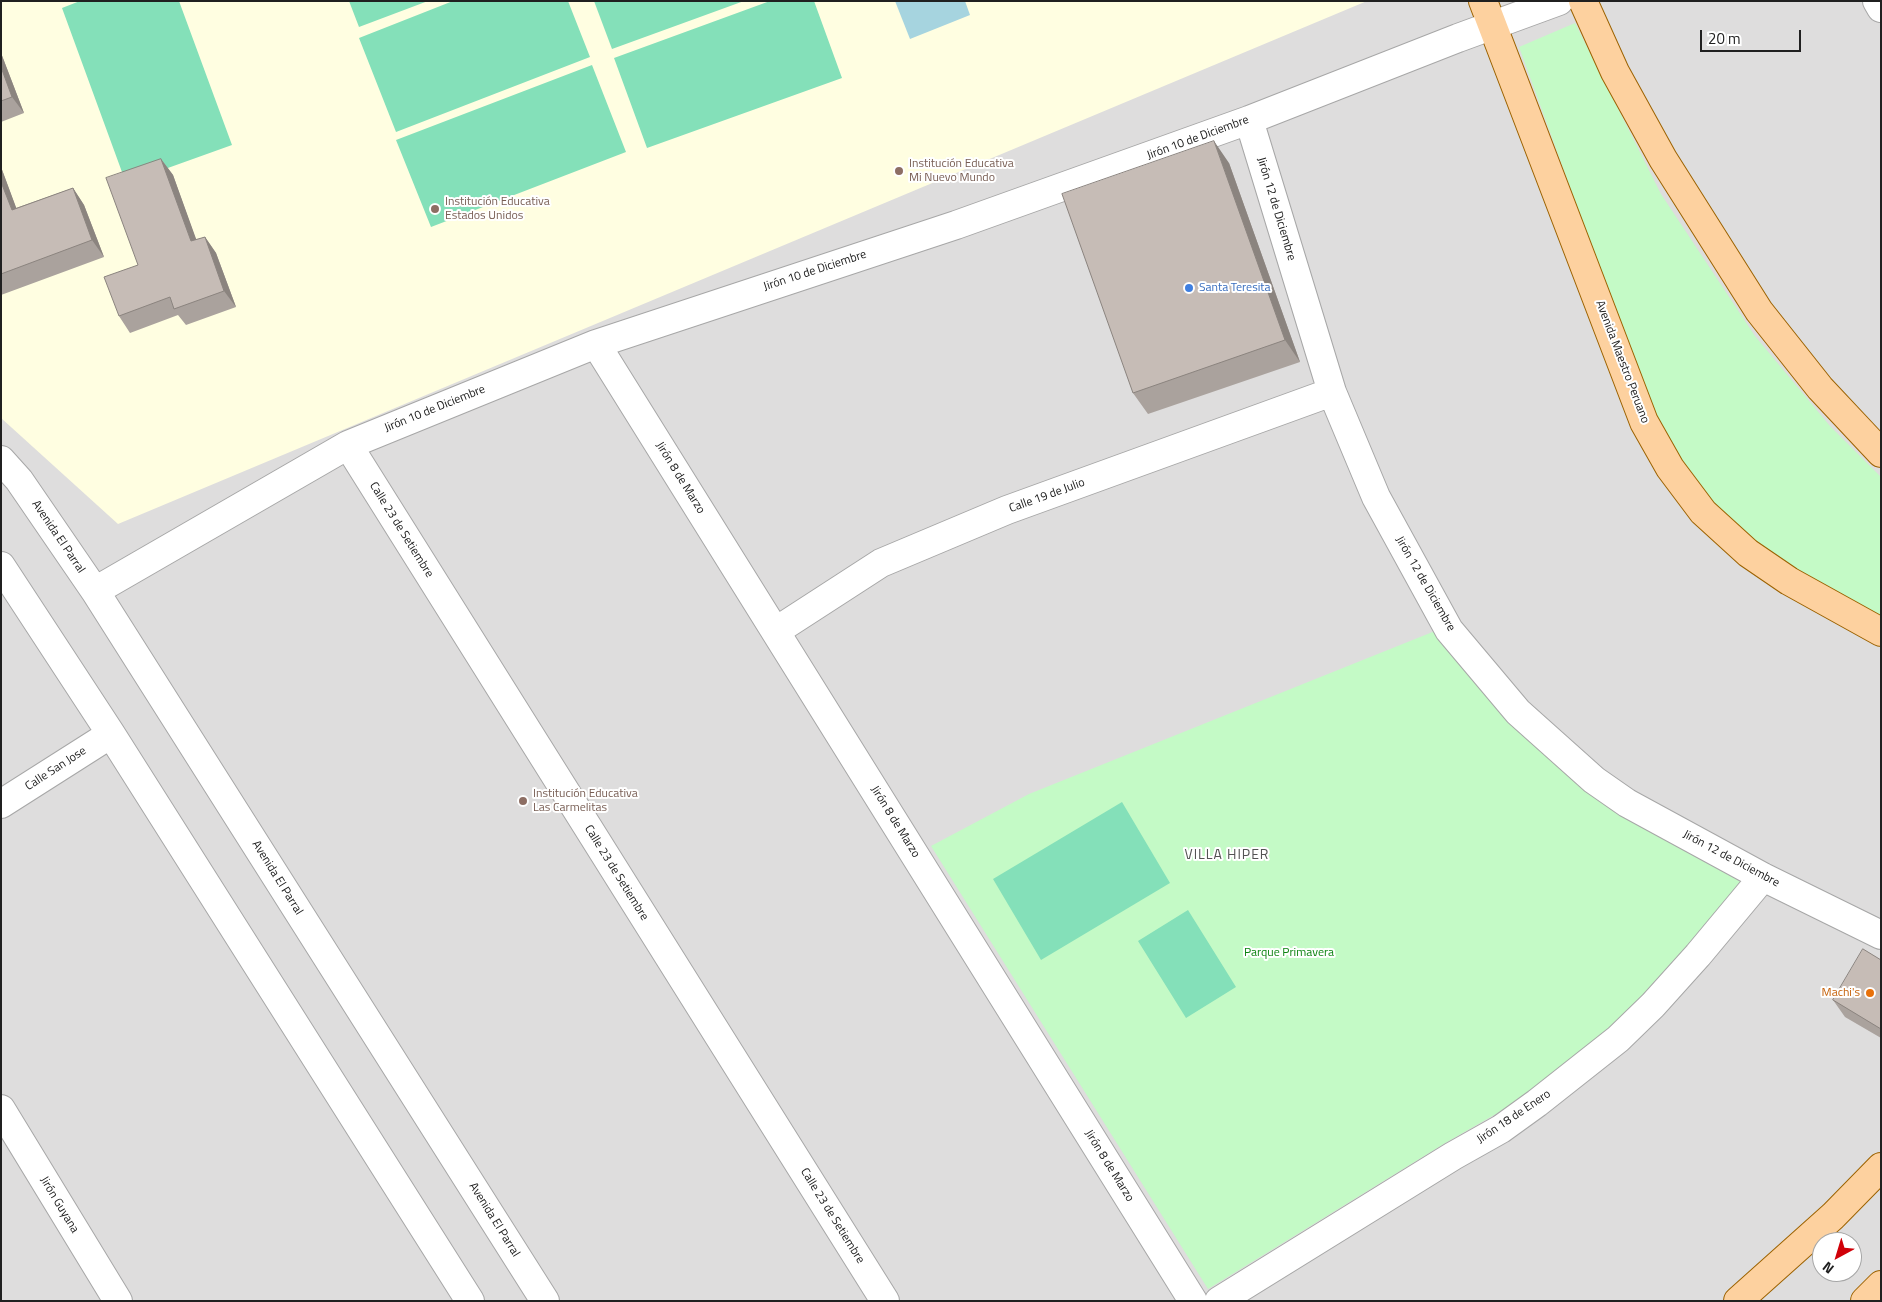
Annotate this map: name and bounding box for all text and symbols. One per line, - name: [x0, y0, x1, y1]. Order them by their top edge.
- scale bar: [1702, 20, 1803, 52]
- text: 20 m: [1708, 27, 1741, 50]
- street label: Jirón 10 de Diciembre: [1145, 113, 1251, 163]
- street label: Jirón 12 de Diciembre: [1253, 156, 1299, 262]
- place label: Institución Educativa Mi Nuevo Mundo: [909, 157, 1014, 185]
- marker: Institución Educativa Mi Nuevo Mundo: [893, 165, 905, 177]
- place label: Institución Educativa Estados Unidos: [445, 195, 550, 223]
- marker: Institución Educativa Estados Unidos: [429, 203, 441, 215]
- street label: Jirón 10 de Diciembre: [762, 248, 868, 294]
- place label: Santa Teresita: [1199, 281, 1271, 295]
- marker: Santa Teresita: [1183, 282, 1195, 294]
- street label: Avenida Maestro Peruano: [1592, 299, 1652, 425]
- street label: Jirón 10 de Diciembre: [383, 382, 487, 436]
- street label: Jirón 8 de Marzo: [652, 439, 708, 517]
- street label: Calle 19 de Julio: [1007, 476, 1087, 516]
- street label: Calle 23 de Setiembre: [366, 480, 436, 580]
- street label: Avenida El Parral: [28, 498, 88, 576]
- street label: Jirón 12 de Diciembre: [1392, 534, 1458, 634]
- street label: Calle San Jose: [23, 744, 89, 794]
- street label: Jirón 8 de Marzo: [867, 783, 923, 861]
- place label: Institución Educativa Las Carmelitas: [533, 787, 638, 815]
- marker: Institución Educativa Las Carmelitas: [517, 795, 529, 807]
- street label: Calle 23 de Setiembre: [581, 823, 651, 923]
- street label: Jirón 12 de Diciembre: [1680, 827, 1782, 891]
- street label: Avenida El Parral: [248, 838, 306, 918]
- district label: VILLA HIPER: [1183, 848, 1271, 864]
- park label: Parque Primavera: [1244, 946, 1334, 960]
- place label: Machi's: [1822, 986, 1860, 1000]
- marker: Machi's: [1864, 987, 1876, 999]
- street label: Jirón 18 de Enero: [1474, 1087, 1554, 1147]
- street label: Jirón 8 de Marzo: [1081, 1127, 1137, 1205]
- street label: Calle 23 de Setiembre: [797, 1166, 867, 1266]
- street label: Jirón Guyana: [36, 1174, 82, 1236]
- street label: Avenida El Parral: [465, 1180, 523, 1260]
- north arrow: [1812, 1232, 1862, 1282]
- text: N: [1818, 1257, 1838, 1279]

